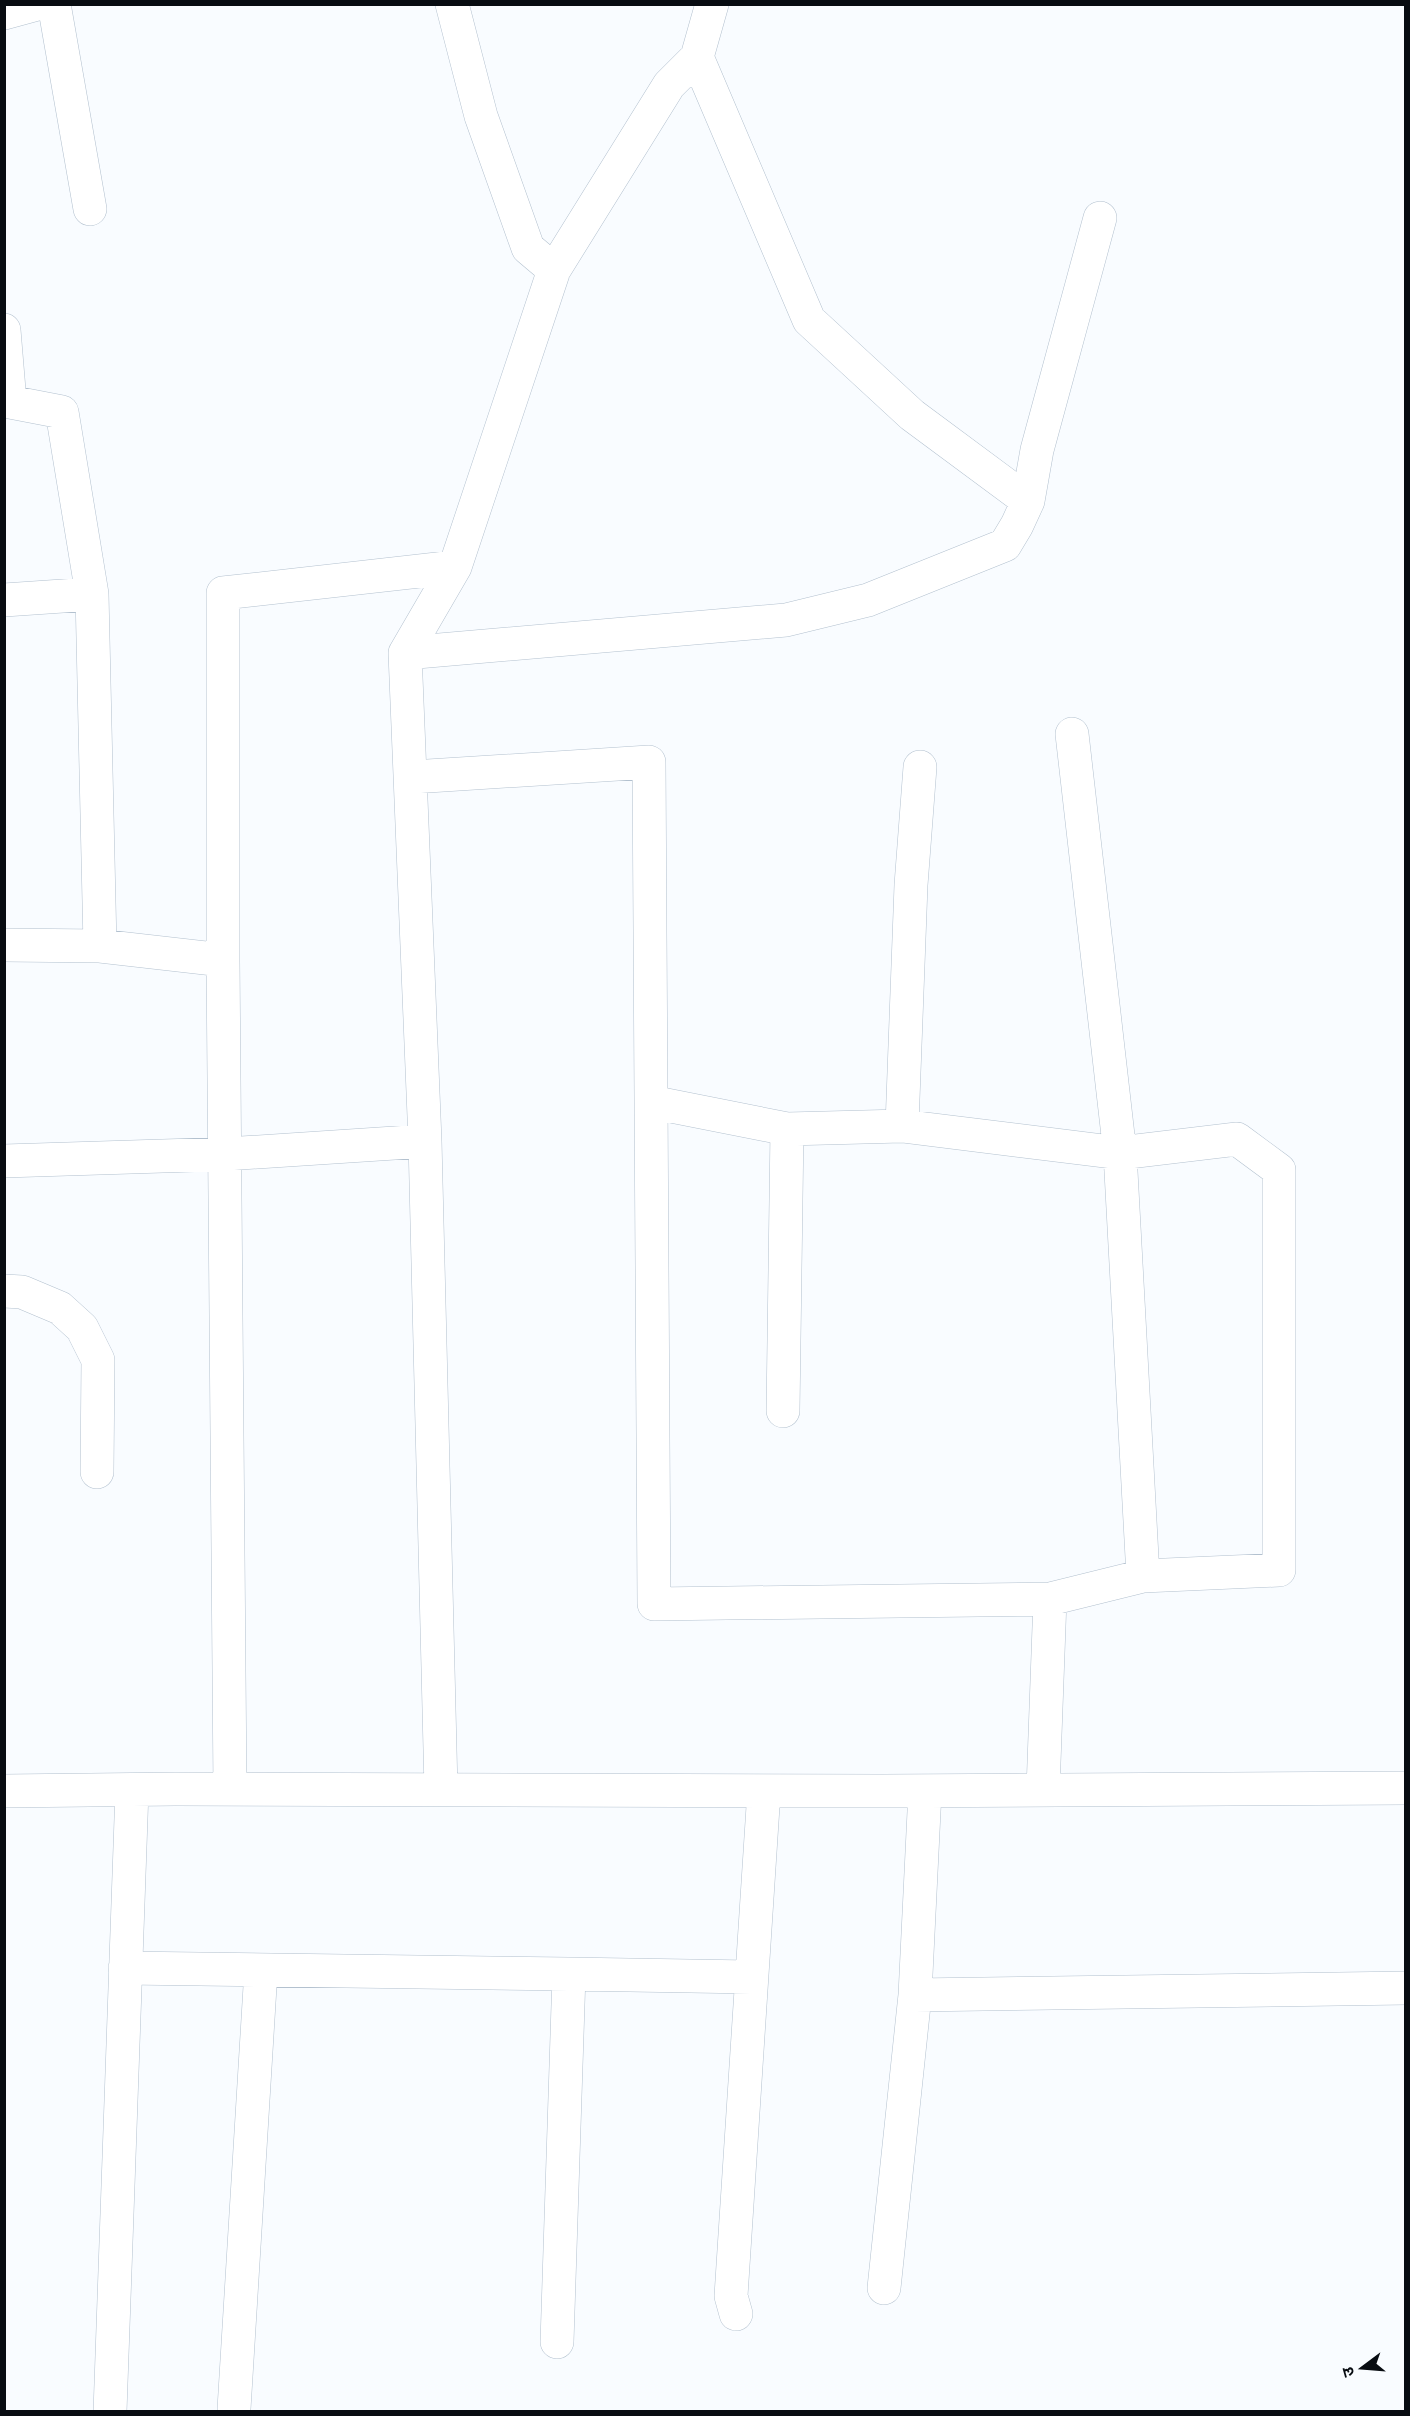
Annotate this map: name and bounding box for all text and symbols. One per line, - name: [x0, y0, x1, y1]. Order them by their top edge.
- north arrow: [1332, 2338, 1392, 2398]
- text: उ: [1337, 2365, 1358, 2379]

